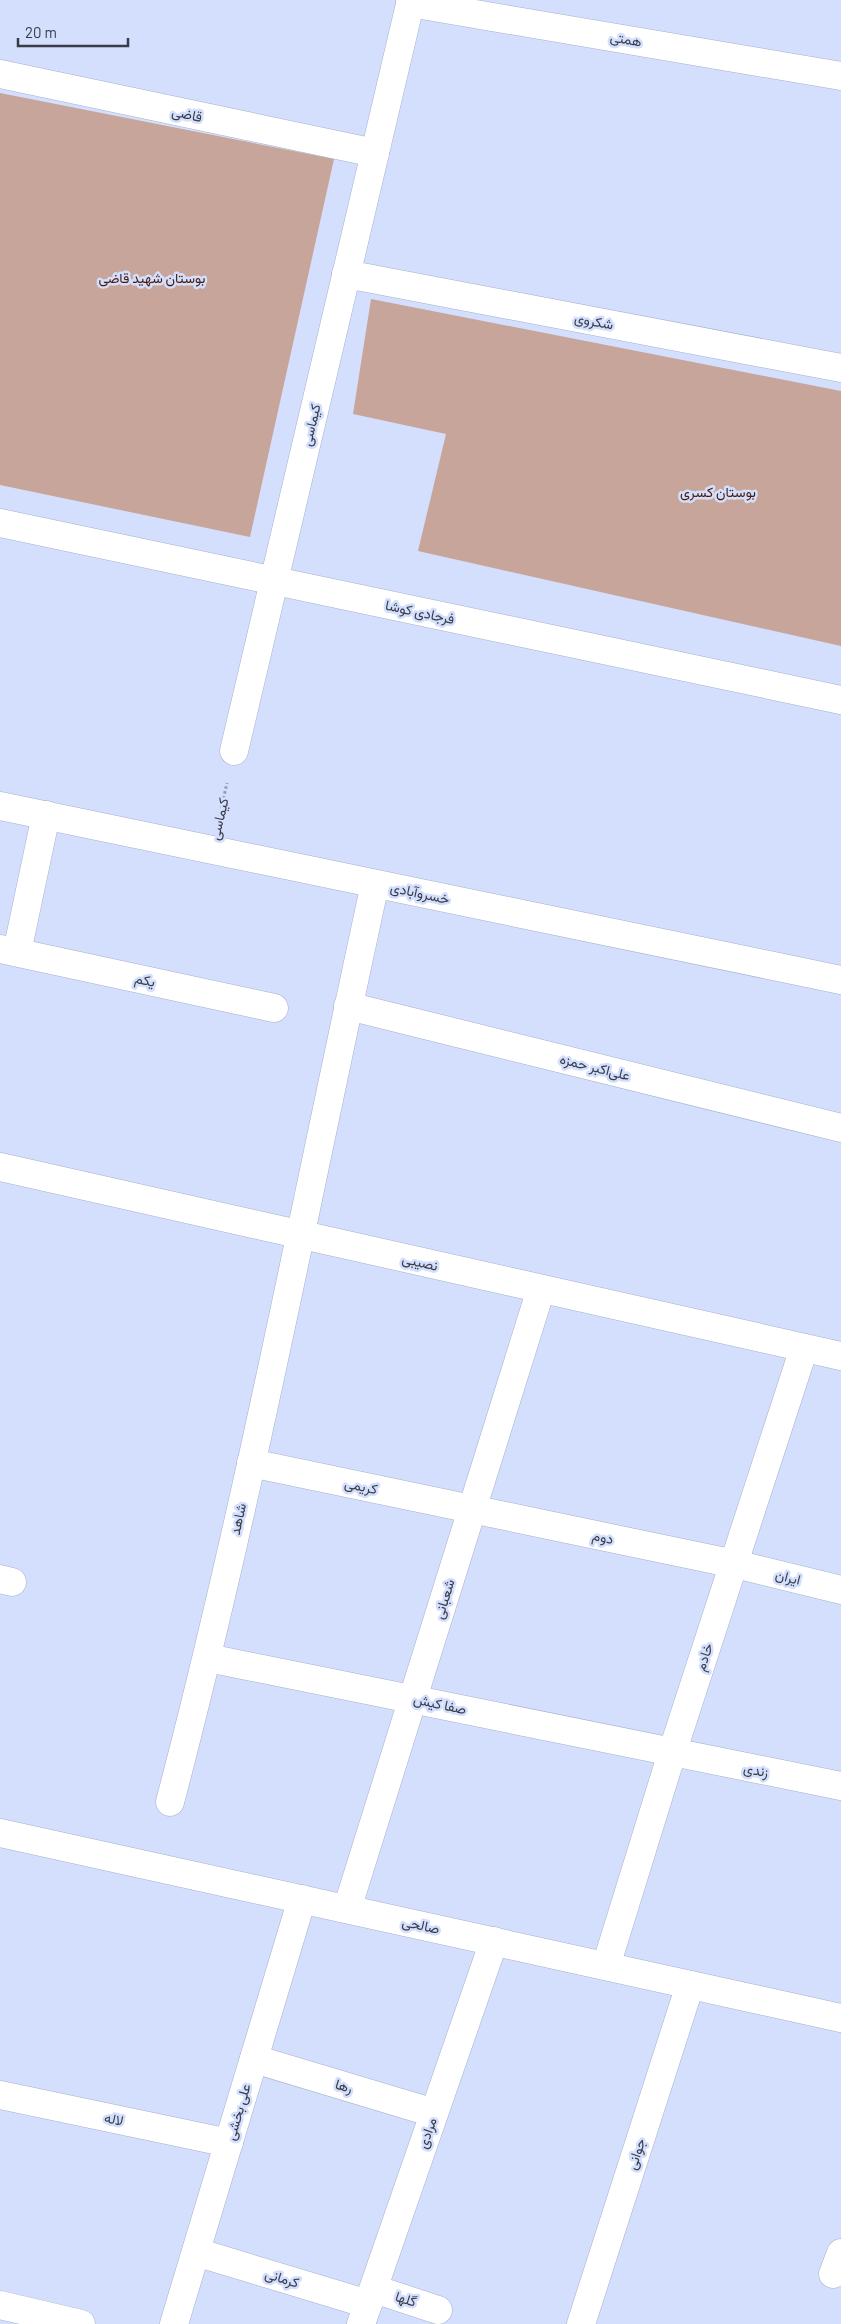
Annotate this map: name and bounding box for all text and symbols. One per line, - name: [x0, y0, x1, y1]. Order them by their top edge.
- scale bar: [18, 15, 128, 47]
- text: 20 m: [25, 23, 57, 41]
- street label: همتی: [609, 27, 644, 51]
- street label: قاضی: [170, 102, 204, 126]
- park label: بوستان شهید قاضی: [99, 269, 205, 287]
- street label: شکروی: [573, 308, 615, 334]
- street label: کیماسی: [297, 402, 325, 448]
- park label: بوستان کسری: [680, 483, 756, 501]
- street label: فرجادی کوشا: [384, 596, 456, 628]
- street label: کیماسی: [205, 796, 233, 842]
- street label: خسروآبادی: [389, 878, 451, 908]
- street label: یکم: [133, 969, 157, 991]
- street label: علی‌اکبر حمزه: [558, 1050, 632, 1084]
- street label: نصیبی: [400, 1249, 440, 1275]
- street label: کریمی: [343, 1474, 379, 1498]
- street label: شاهد: [226, 1502, 249, 1536]
- street label: دوم: [591, 1526, 616, 1548]
- street label: ایران: [774, 1565, 802, 1589]
- street label: شعبانی: [429, 1577, 459, 1621]
- street label: خادم: [691, 1641, 717, 1673]
- street label: صفا کیش: [412, 1690, 468, 1718]
- street label: زندی: [742, 1759, 770, 1781]
- street label: صالحی: [401, 1912, 442, 1938]
- street label: رها: [333, 2075, 355, 2097]
- street label: علی بخشی: [221, 2082, 255, 2142]
- street label: لاله: [103, 2108, 125, 2129]
- street label: مرادی: [413, 2115, 441, 2151]
- street label: جوانی: [623, 2136, 649, 2172]
- street label: کرمانی: [263, 2264, 301, 2292]
- street label: گلها: [393, 2287, 419, 2311]

